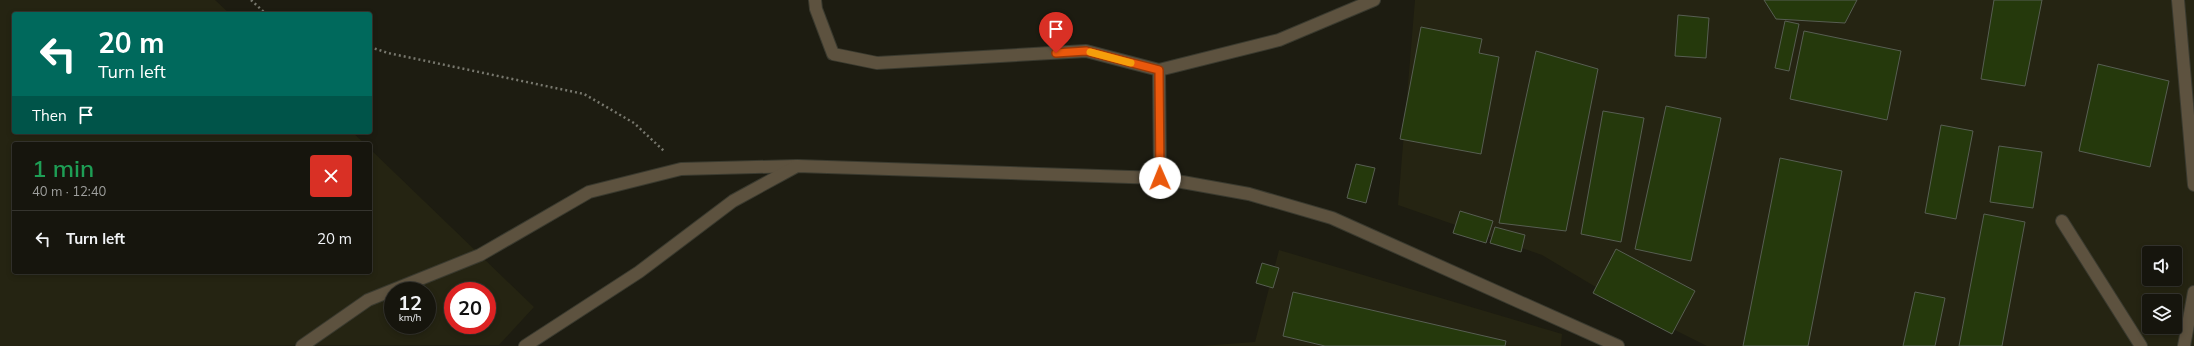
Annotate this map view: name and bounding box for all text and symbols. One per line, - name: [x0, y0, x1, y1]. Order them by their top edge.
- pin: [1039, 12, 1073, 53]
- icon: arrive: [1045, 18, 1067, 40]
- text: 20 m: [98, 25, 164, 60]
- icon: left: [32, 28, 84, 80]
- text: Turn left: [98, 60, 166, 83]
- icon: arrive: [75, 104, 97, 126]
- text: Then: [32, 106, 67, 125]
- text: 1 min: [32, 153, 94, 183]
- button: close: [310, 155, 352, 197]
- position arrow: [1139, 157, 1181, 199]
- text: 40 m · 12:40: [32, 183, 106, 199]
- icon: left: [32, 228, 54, 250]
- text: Turn left: [66, 229, 125, 248]
- text: 20 m: [317, 229, 352, 248]
- map controls: [2142, 246, 2182, 334]
- button: sound: [2142, 246, 2182, 286]
- speed limit sign: 20: [444, 282, 496, 334]
- text: 12: [398, 290, 422, 315]
- button: layers: [2142, 294, 2182, 334]
- text: km/h: [399, 311, 421, 324]

